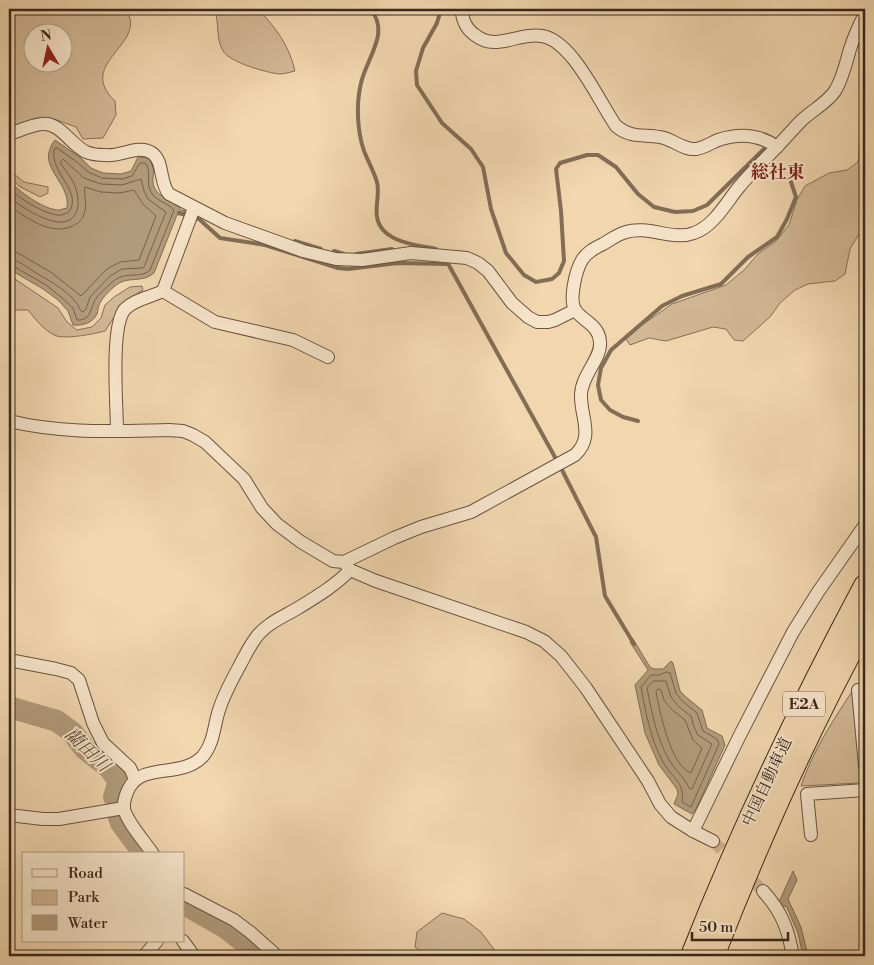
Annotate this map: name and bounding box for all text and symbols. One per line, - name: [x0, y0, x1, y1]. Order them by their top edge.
- north arrow: [22, 22, 72, 72]
- text: N: [39, 26, 53, 46]
- district label: 総社東: [751, 161, 805, 184]
- road number: E2A: [783, 692, 825, 716]
- water label: 藺田川: [60, 723, 116, 778]
- street label: 中国自動車道: [738, 734, 796, 830]
- legend: [22, 852, 185, 942]
- text: Road: [68, 864, 103, 883]
- text: Park: [68, 888, 100, 907]
- scale bar: [692, 910, 788, 942]
- text: Water: [67, 914, 108, 933]
- text: 50 m: [699, 918, 733, 937]

